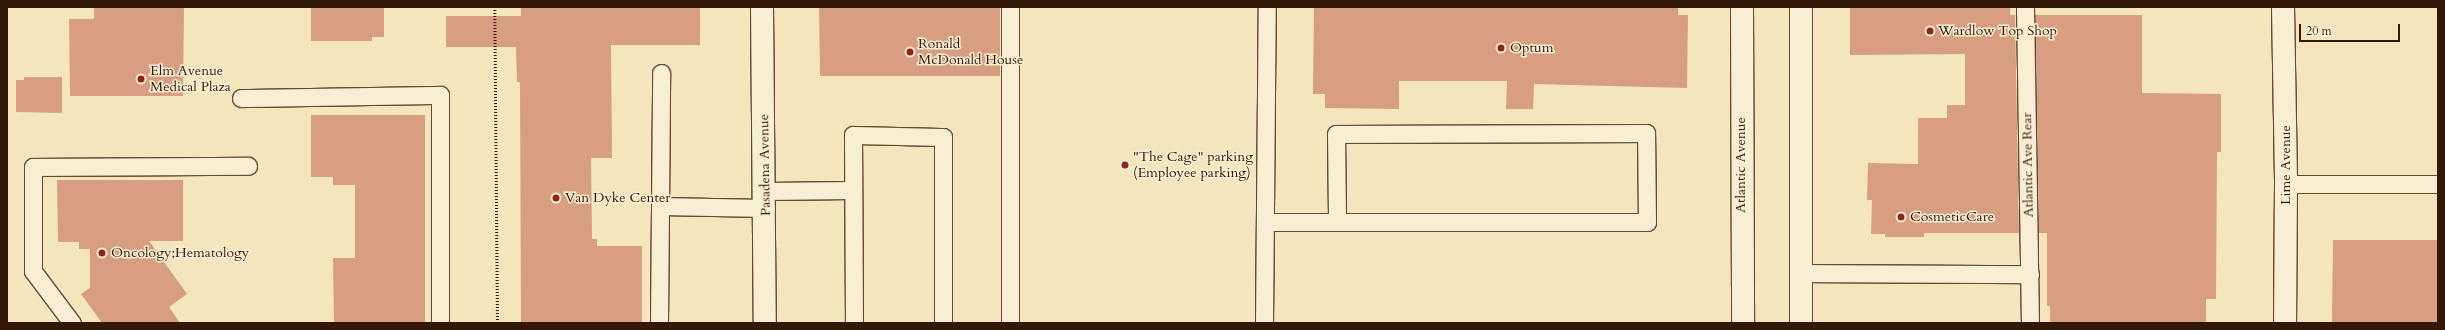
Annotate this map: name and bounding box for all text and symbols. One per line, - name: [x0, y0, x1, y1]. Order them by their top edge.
- scale bar: [2301, 16, 2402, 42]
- place label: Wardlow Top Shop: [1938, 23, 2057, 39]
- text: 20 m: [2306, 23, 2332, 39]
- marker: Wardlow Top Shop: [1925, 26, 1935, 36]
- place label: Ronald McDonald House: [918, 36, 1023, 68]
- place label: Optum: [1510, 40, 1553, 56]
- marker: Optum: [1495, 42, 1507, 54]
- marker: Ronald McDonald House: [905, 47, 915, 57]
- place label: Elm Avenue Medical Plaza: [150, 63, 231, 96]
- marker: Elm Avenue Medical Plaza: [135, 73, 147, 85]
- street label: Atlantic Ave Rear: [2019, 112, 2037, 218]
- street label: Pasadena Avenue: [756, 114, 774, 216]
- street label: Atlantic Avenue: [1733, 117, 1749, 213]
- street label: Lime Avenue: [2278, 125, 2294, 205]
- place label: "The Cage" parking (Employee parking): [1133, 149, 1253, 182]
- marker: "The Cage" parking (Employee parking): [1120, 160, 1130, 170]
- place label: Van Dyke Center: [565, 190, 670, 206]
- marker: Van Dyke Center: [550, 192, 562, 204]
- place label: CosmeticCare: [1910, 209, 1994, 225]
- marker: CosmeticCare: [1895, 211, 1907, 223]
- place label: Oncology;Hematology: [111, 245, 249, 261]
- marker: Oncology;Hematology: [96, 247, 108, 259]

